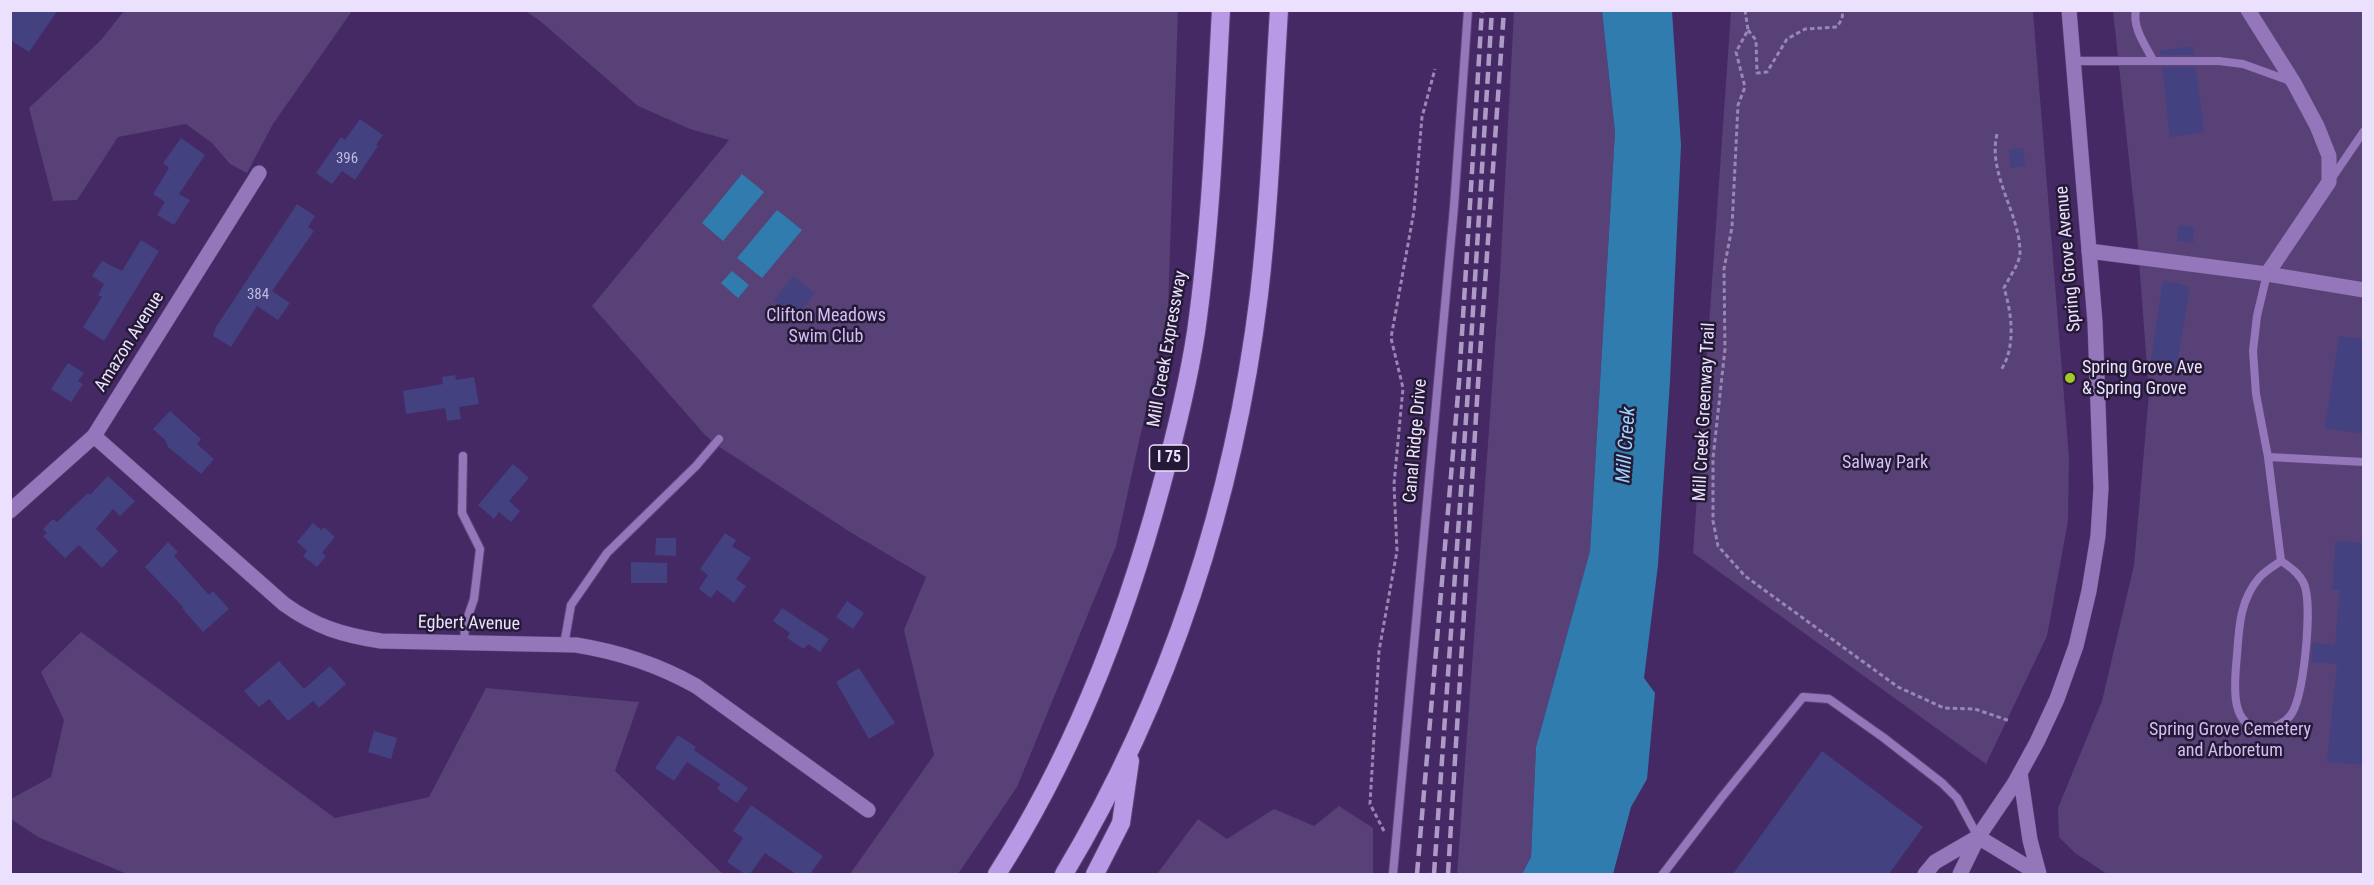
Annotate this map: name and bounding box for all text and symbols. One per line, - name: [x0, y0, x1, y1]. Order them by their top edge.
- house number: 396: [336, 150, 358, 168]
- street label: Spring Grove Avenue: [2052, 185, 2086, 333]
- street label: Mill Creek Expressway: [1144, 269, 1192, 429]
- house number: 384: [247, 286, 269, 304]
- street label: Amazon Avenue: [91, 288, 169, 396]
- park label: Clifton Meadows Swim Club: [766, 305, 886, 348]
- street label: Mill Creek Greenway Trail: [1690, 322, 1720, 502]
- place label: Spring Grove Ave & Spring Grove: [2082, 357, 2203, 400]
- marker: Spring Grove Ave & Spring Grove: [2063, 371, 2077, 385]
- street label: Canal Ridge Drive: [1400, 378, 1432, 504]
- water label: Mill Creek: [1612, 406, 1642, 484]
- road number: I 75: [1150, 445, 1188, 471]
- park label: Salway Park: [1842, 452, 1928, 474]
- street label: Egbert Avenue: [418, 612, 520, 636]
- park label: Spring Grove Cemetery and Arboretum: [2149, 719, 2311, 762]

